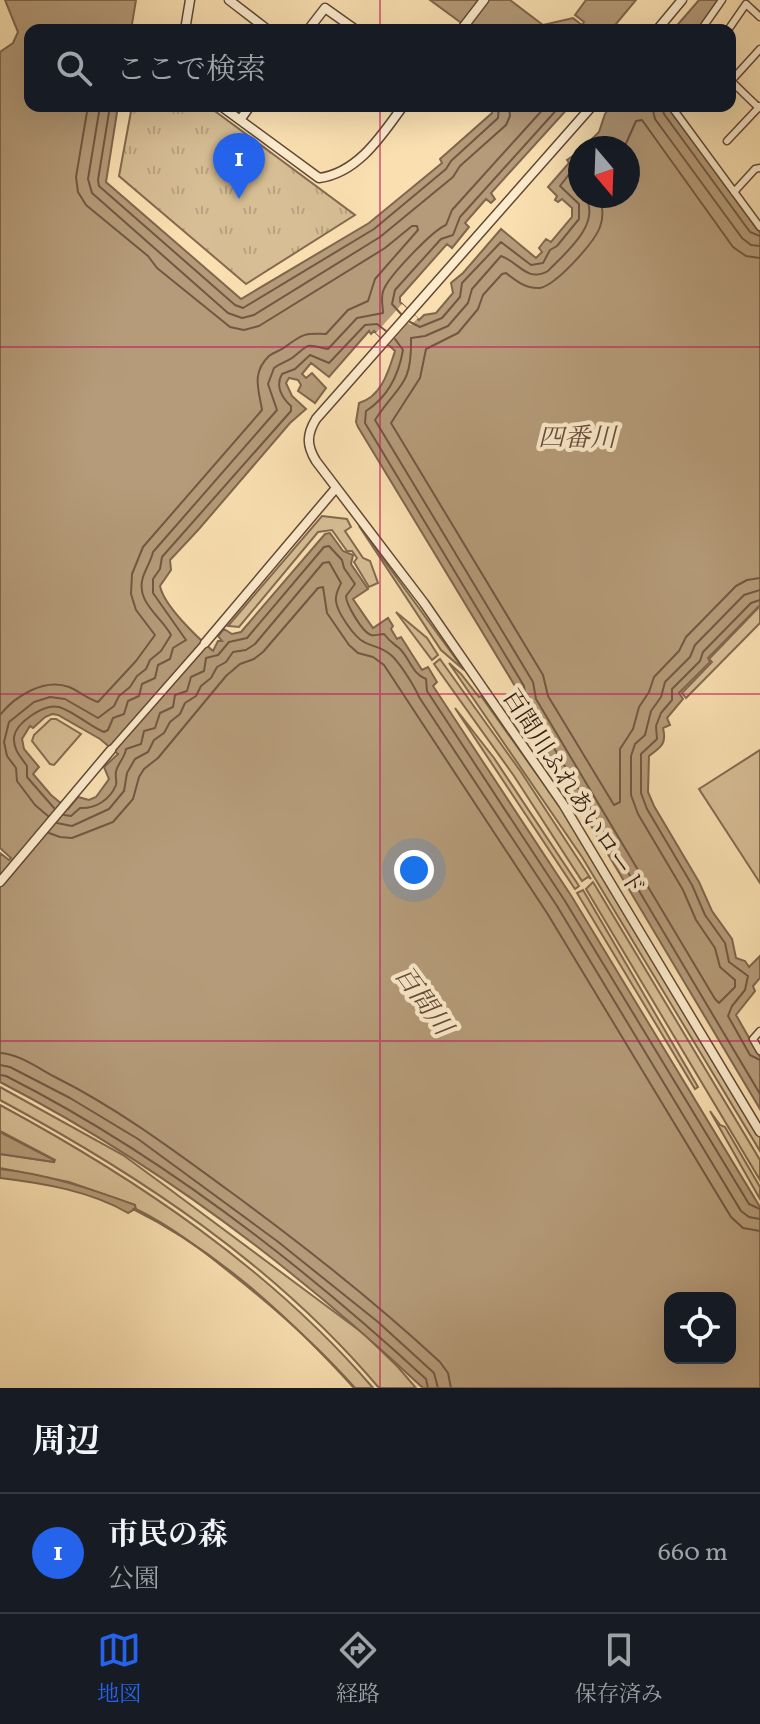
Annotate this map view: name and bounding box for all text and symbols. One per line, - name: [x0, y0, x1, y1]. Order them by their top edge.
- search box: [24, 24, 736, 112]
- icon: search: [52, 46, 96, 90]
- text: ここで検索: [116, 50, 266, 92]
- pin: 1: [213, 133, 265, 199]
- north arrow: [568, 136, 640, 208]
- water label: 四番川: [538, 421, 619, 457]
- street label: 百間川ふれあいロード: [493, 683, 652, 903]
- your location: [394, 850, 434, 890]
- water label: 百間川: [385, 959, 462, 1046]
- map controls: [664, 1292, 736, 1364]
- button: locate: [664, 1292, 736, 1364]
- text: 周辺: [32, 1420, 100, 1467]
- text: 市民の森: [108, 1515, 228, 1557]
- text: 1: [53, 1535, 63, 1571]
- text: 660 m: [658, 1535, 728, 1571]
- text: 公園: [108, 1562, 160, 1598]
- tab: 地図: [97, 1628, 141, 1711]
- tab: 経路: [336, 1628, 380, 1711]
- tab: 保存済み: [575, 1628, 663, 1711]

